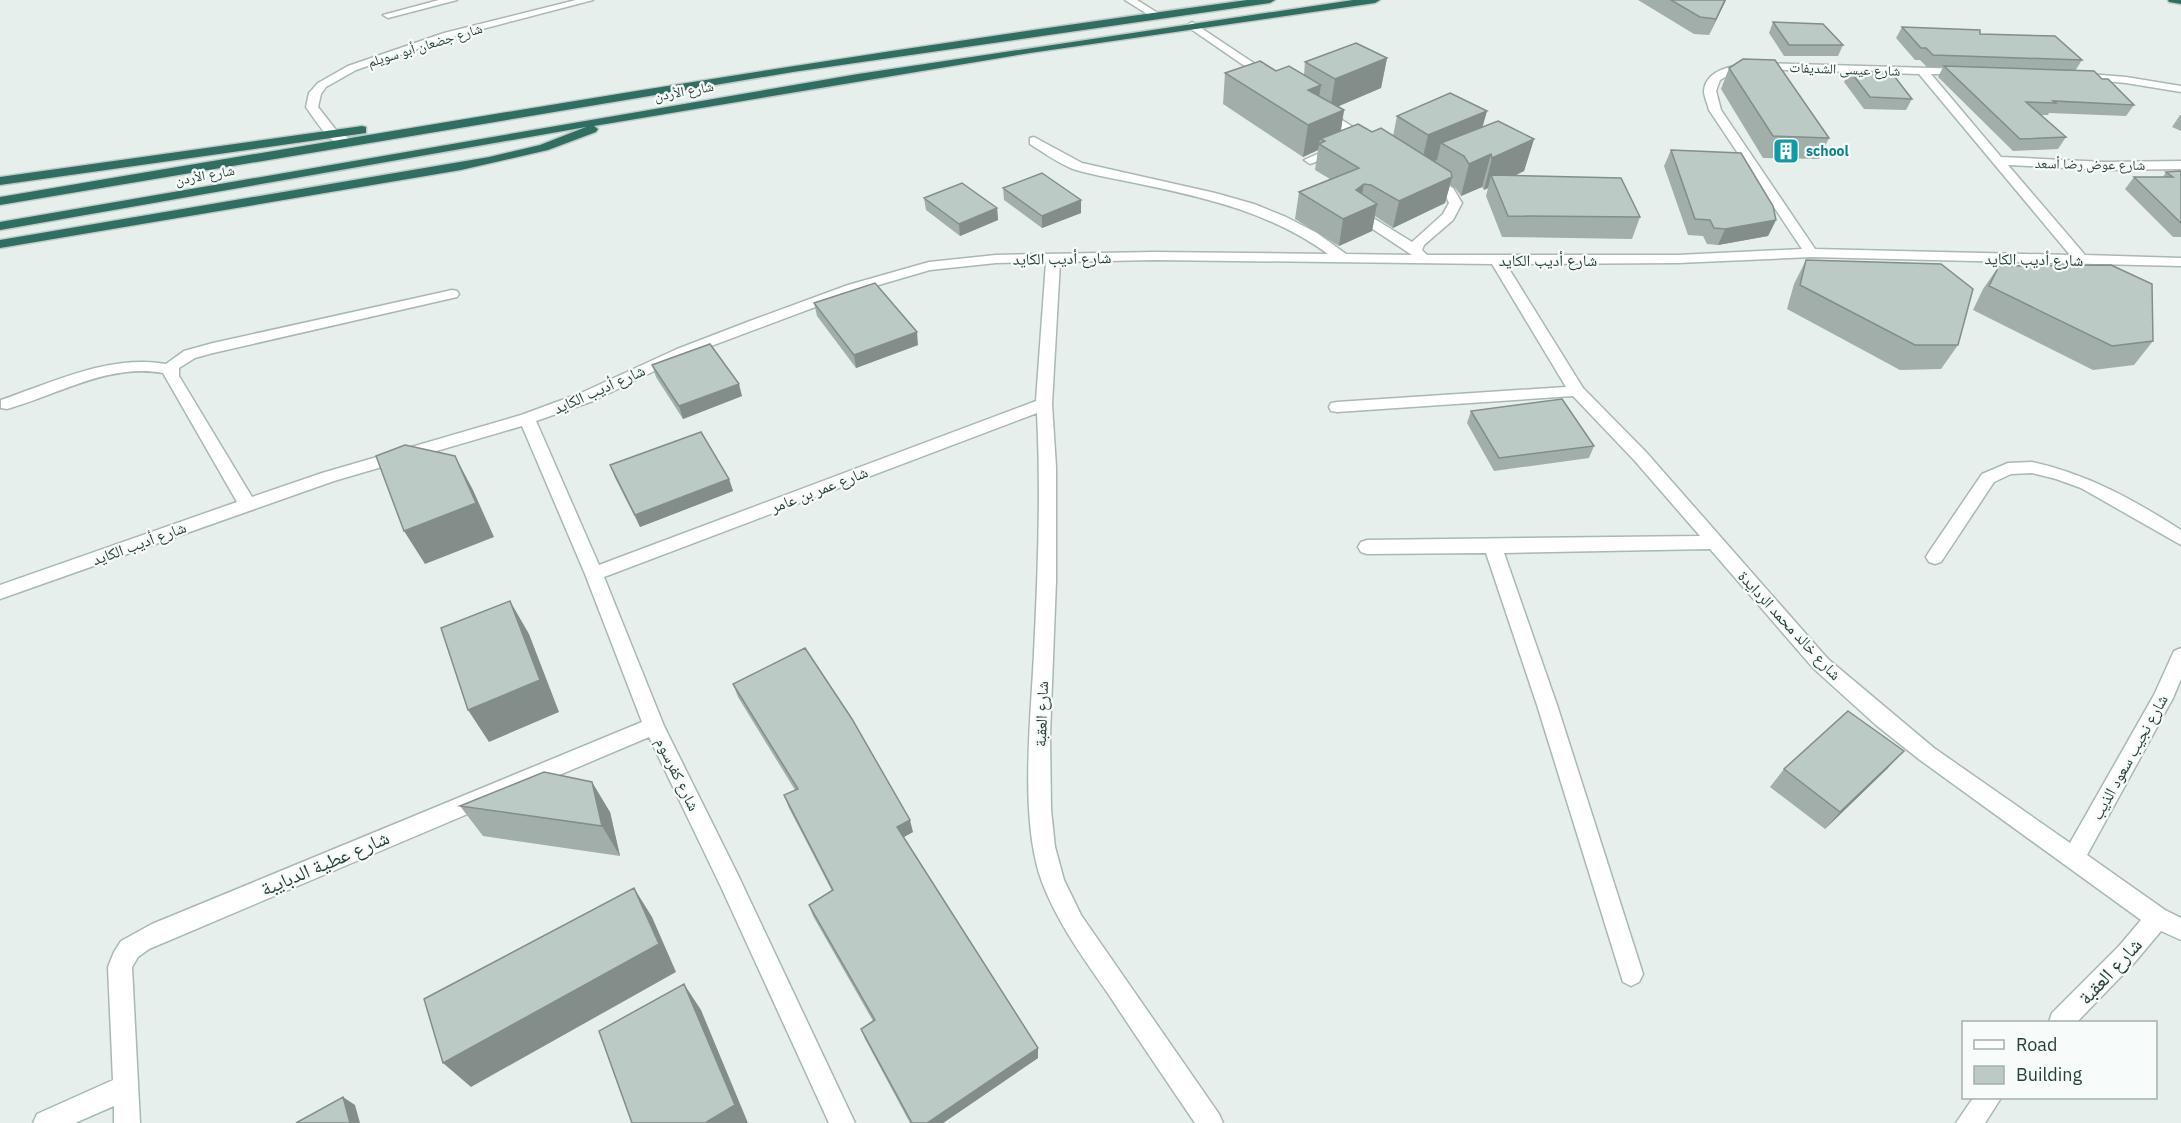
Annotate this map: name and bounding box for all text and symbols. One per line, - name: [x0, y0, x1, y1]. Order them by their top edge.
- street label: شارع جضعان أبو سويلم: [365, 19, 485, 72]
- street label: شارع عيسى الشديفات: [1789, 58, 1901, 81]
- street label: شارع الأردن: [653, 77, 715, 106]
- building icon: school: [1771, 136, 1801, 166]
- place label: school: [1806, 142, 1849, 160]
- street label: شارع عوض رضا أسعد: [2035, 154, 2145, 175]
- street label: شارع الأردن: [174, 161, 236, 190]
- street label: شارع أديب الكايد: [1013, 247, 1111, 270]
- street label: شارع أديب الكايد: [1985, 248, 2083, 271]
- street label: شارع أديب الكايد: [1499, 250, 1597, 271]
- street label: شارع أديب الكايد: [550, 360, 649, 419]
- street label: شارع عمر بن عامر: [767, 461, 871, 518]
- street label: شارع أديب الكايد: [89, 517, 189, 570]
- street label: شارع خالد محمد الردايدة: [1733, 566, 1846, 685]
- street label: شارع العقبة: [1030, 681, 1053, 747]
- street label: شارع نجيب سعود الذيب: [2086, 691, 2173, 824]
- street label: شارع كفرسوم: [651, 734, 704, 814]
- street label: شارع عطية الدبايبة: [256, 823, 393, 902]
- street label: شارع العقبة: [2072, 931, 2148, 1010]
- legend: [1962, 1021, 2157, 1099]
- text: Road: [2016, 1033, 2057, 1056]
- text: Building: [2016, 1063, 2083, 1086]

